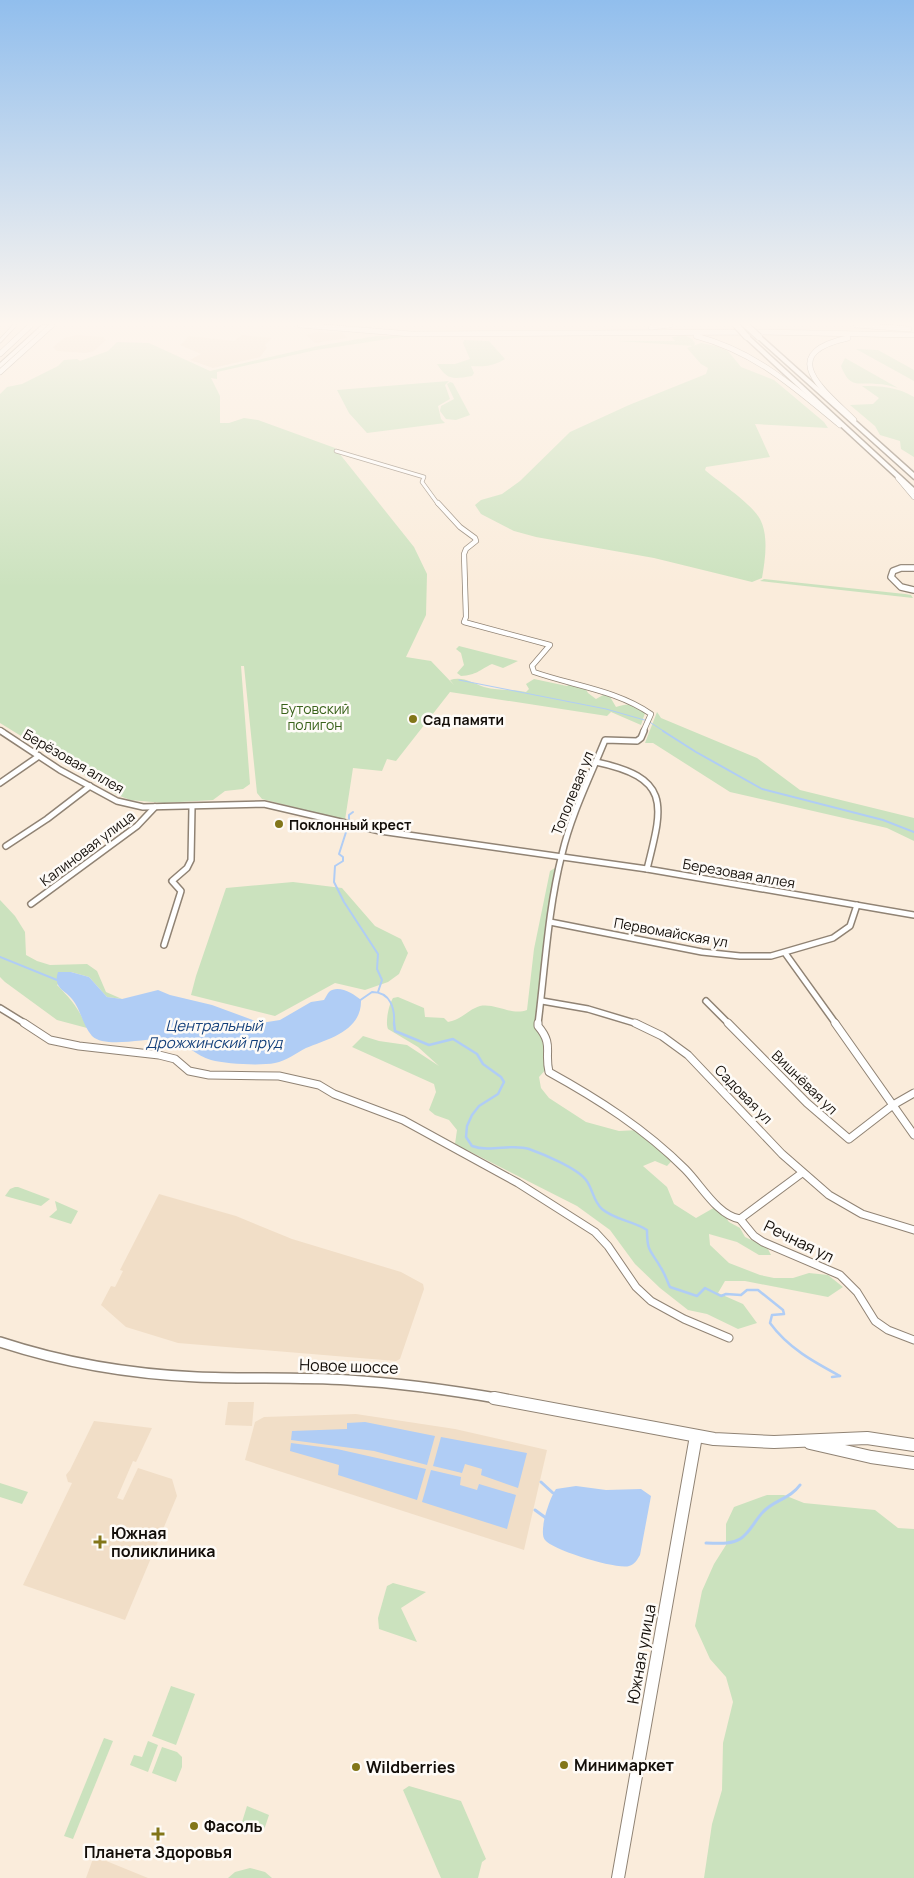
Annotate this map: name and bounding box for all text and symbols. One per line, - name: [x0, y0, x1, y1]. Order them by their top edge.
- park label: Бутовский полигон: [280, 699, 350, 734]
- place label: Сад памяти: [423, 710, 504, 729]
- marker: Сад памяти: [407, 713, 419, 725]
- street label: Берёзовая аллея: [20, 724, 128, 798]
- street label: Тополевая ул: [547, 748, 597, 838]
- street label: Калиновая улица: [36, 806, 138, 890]
- place label: Поклонный крест: [289, 815, 412, 834]
- marker: Поклонный крест: [273, 818, 285, 830]
- street label: Березовая аллея: [681, 854, 797, 892]
- street label: Первомайская ул: [612, 913, 730, 951]
- water label: Центральный Дрожжинский пруд: [146, 1015, 283, 1053]
- street label: Вишнёвая ул: [768, 1046, 842, 1118]
- street label: Садовая ул: [711, 1060, 777, 1128]
- street label: Речная ул: [760, 1215, 838, 1267]
- street label: Новое шоссе: [299, 1353, 399, 1379]
- place label: Южная поликлиника: [111, 1522, 215, 1562]
- marker: Южная поликлиника: [93, 1535, 107, 1549]
- street label: Южная улица: [621, 1602, 661, 1706]
- place label: Минимаркет: [574, 1754, 674, 1776]
- place label: Wildberries: [366, 1756, 456, 1778]
- marker: Минимаркет: [558, 1759, 570, 1771]
- marker: Wildberries: [350, 1761, 362, 1773]
- place label: Фасоль: [204, 1815, 263, 1837]
- marker: Фасоль: [188, 1820, 200, 1832]
- marker: Планета Здоровья: [152, 1828, 164, 1840]
- place label: Планета Здоровья: [84, 1841, 232, 1863]

